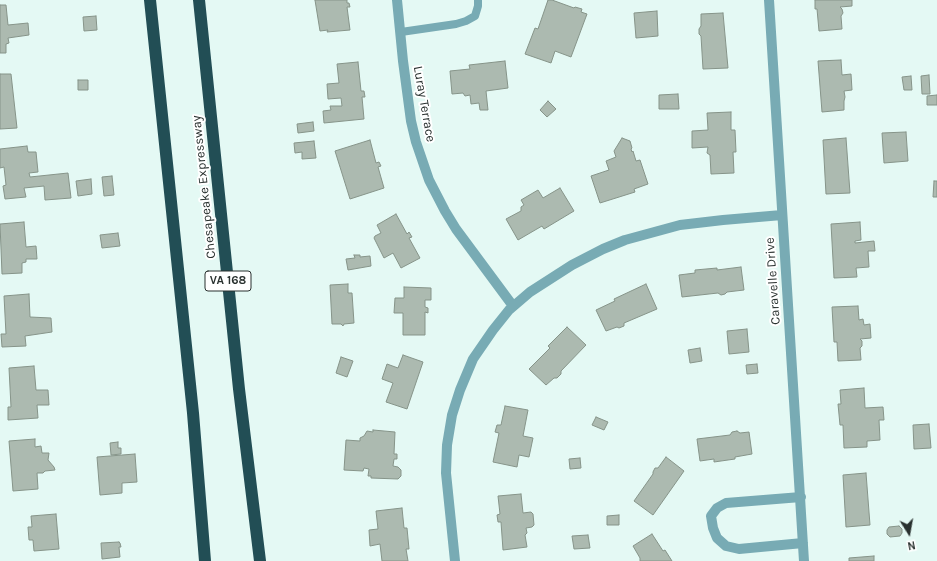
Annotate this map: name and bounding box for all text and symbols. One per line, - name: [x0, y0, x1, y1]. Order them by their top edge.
- street label: Luray Terrace: [410, 65, 438, 143]
- street label: Chesapeake Expressway: [189, 114, 219, 260]
- street label: Caravelle Drive: [762, 237, 784, 325]
- road number: VA 168: [205, 271, 251, 291]
- north arrow: [889, 513, 929, 553]
- text: N: [906, 538, 917, 552]

